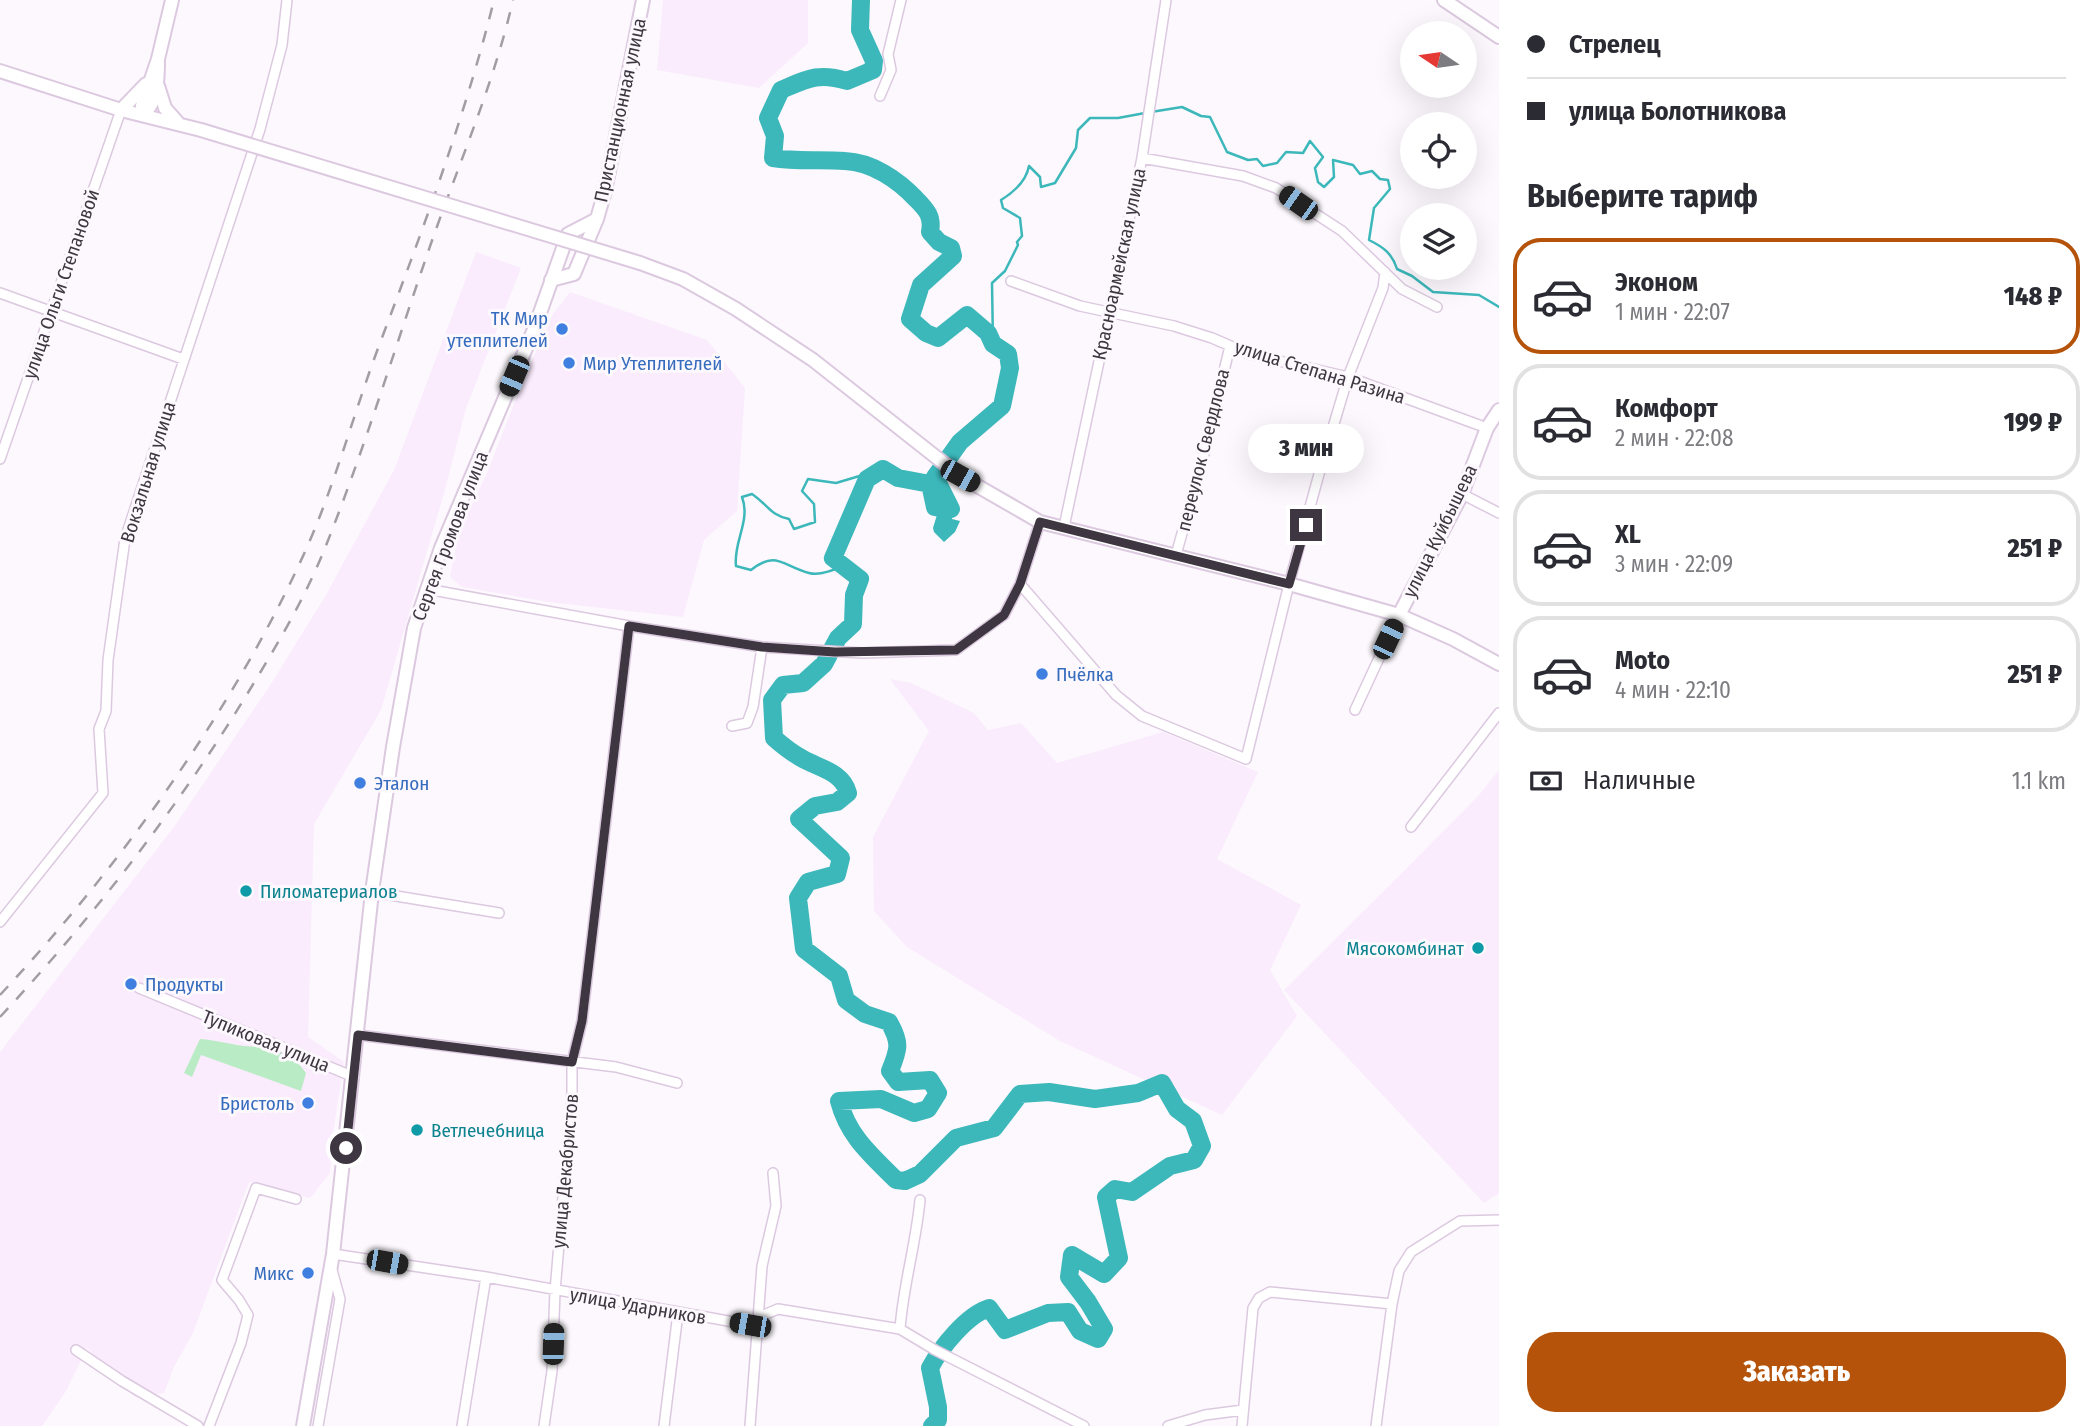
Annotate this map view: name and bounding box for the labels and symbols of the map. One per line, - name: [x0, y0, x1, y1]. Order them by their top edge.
- street label: Пристанционная улица: [589, 16, 651, 204]
- north arrow: [1400, 21, 1477, 98]
- street label: Красноармейская улица: [1087, 166, 1151, 362]
- car: [1275, 182, 1322, 224]
- street label: улица Ольги Степановой: [18, 186, 104, 382]
- place label: ТК Мир утеплителей: [447, 307, 548, 352]
- marker: ТК Мир утеплителей: [554, 321, 570, 337]
- street label: улица Степана Разина: [1232, 335, 1408, 409]
- place label: Мир Утеплителей: [583, 352, 722, 375]
- car: [497, 353, 532, 399]
- marker: Мир Утеплителей: [561, 355, 577, 371]
- street label: переулок Свердлова: [1172, 366, 1234, 534]
- street label: Вокзальная улица: [116, 399, 180, 545]
- callout: 3 мин: [1248, 424, 1364, 472]
- street label: Сергея Громова улица: [407, 448, 493, 624]
- car: [937, 457, 984, 495]
- street label: улица Куйбышева: [1398, 461, 1482, 601]
- route end: [1290, 509, 1322, 541]
- car: [1370, 616, 1407, 662]
- place label: Пчёлка: [1056, 663, 1114, 686]
- marker: Пчёлка: [1034, 666, 1050, 682]
- place label: Эталон: [374, 772, 429, 795]
- marker: Эталон: [352, 775, 368, 791]
- place label: Пиломатериалов: [260, 880, 397, 903]
- marker: Пиломатериалов: [238, 883, 254, 899]
- place label: Мясокомбинат: [1346, 937, 1464, 960]
- marker: Мясокомбинат: [1470, 940, 1486, 956]
- place label: Продукты: [145, 973, 224, 996]
- marker: Продукты: [123, 976, 139, 992]
- street label: Тупиковая улица: [199, 1005, 333, 1077]
- place label: Бристоль: [220, 1092, 294, 1115]
- street label: улица Декабристов: [547, 1093, 583, 1249]
- marker: Бристоль: [300, 1095, 316, 1111]
- place label: Ветлечебница: [431, 1119, 545, 1142]
- marker: Ветлечебница: [409, 1122, 425, 1138]
- route start: [330, 1132, 362, 1164]
- car: [365, 1248, 410, 1276]
- place label: Микс: [253, 1262, 294, 1285]
- marker: Микс: [300, 1265, 316, 1281]
- street label: улица Ударников: [568, 1283, 708, 1329]
- car: [728, 1311, 773, 1339]
- car: [542, 1323, 565, 1365]

